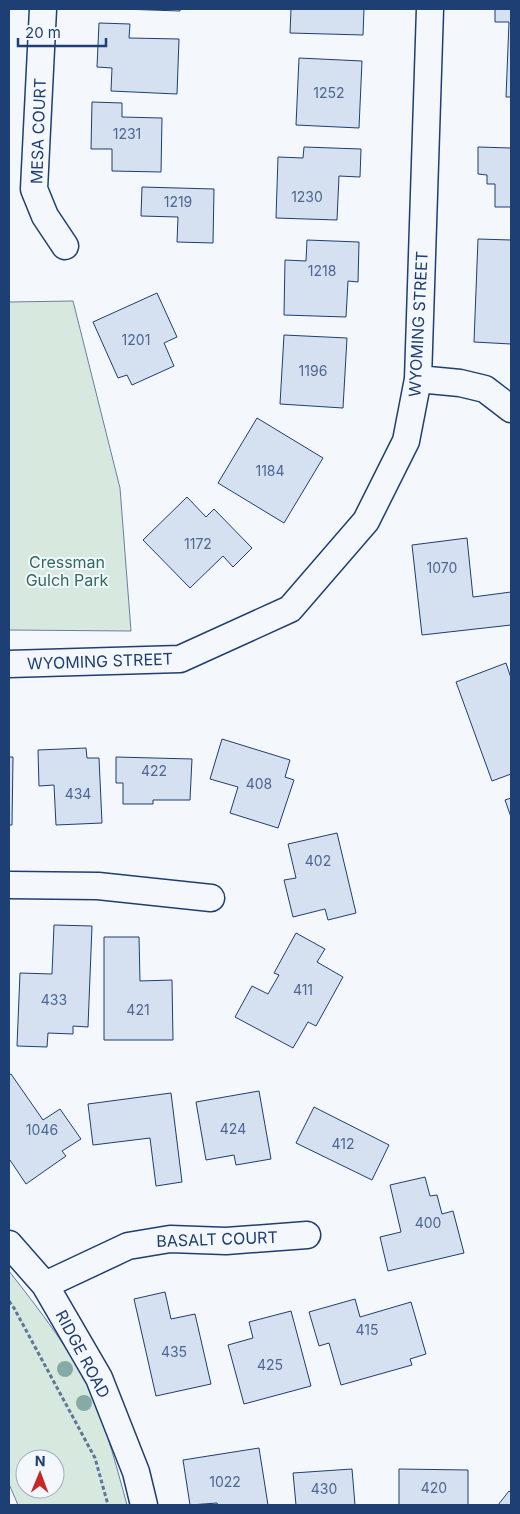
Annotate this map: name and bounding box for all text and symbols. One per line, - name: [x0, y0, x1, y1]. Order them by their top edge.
- scale bar: [18, 15, 105, 47]
- text: 20 m: [25, 23, 61, 42]
- street label: MESA COURT: [26, 78, 50, 184]
- house number: 1252: [313, 84, 345, 101]
- house number: 1231: [113, 125, 141, 142]
- house number: 1230: [291, 188, 323, 205]
- house number: 1219: [164, 193, 192, 210]
- street label: WYOMING STREET: [404, 251, 432, 397]
- house number: 1218: [308, 262, 336, 279]
- house number: 1201: [122, 331, 150, 348]
- house number: 1196: [299, 362, 327, 379]
- house number: 1184: [255, 462, 285, 479]
- house number: 1172: [184, 535, 212, 552]
- park label: Cressman Gulch Park: [26, 552, 109, 590]
- house number: 1070: [427, 559, 457, 576]
- street label: WYOMING STREET: [27, 648, 173, 674]
- house number: 422: [141, 762, 167, 779]
- house number: 408: [246, 775, 272, 792]
- house number: 434: [65, 785, 91, 802]
- house number: 402: [305, 852, 331, 869]
- house number: 411: [293, 981, 313, 998]
- house number: 433: [41, 991, 67, 1008]
- house number: 421: [126, 1001, 150, 1018]
- house number: 424: [220, 1120, 246, 1137]
- house number: 1046: [26, 1121, 58, 1138]
- house number: 412: [331, 1135, 355, 1152]
- house number: 400: [415, 1214, 441, 1231]
- street label: BASALT COURT: [156, 1227, 278, 1251]
- street label: RIDGE ROAD: [51, 1307, 115, 1401]
- house number: 415: [356, 1321, 378, 1338]
- house number: 435: [161, 1343, 187, 1360]
- house number: 425: [257, 1356, 283, 1373]
- north arrow: [15, 1449, 65, 1499]
- text: N: [35, 1452, 46, 1469]
- house number: 1022: [209, 1473, 241, 1490]
- house number: 420: [421, 1479, 447, 1496]
- house number: 430: [311, 1480, 337, 1497]

